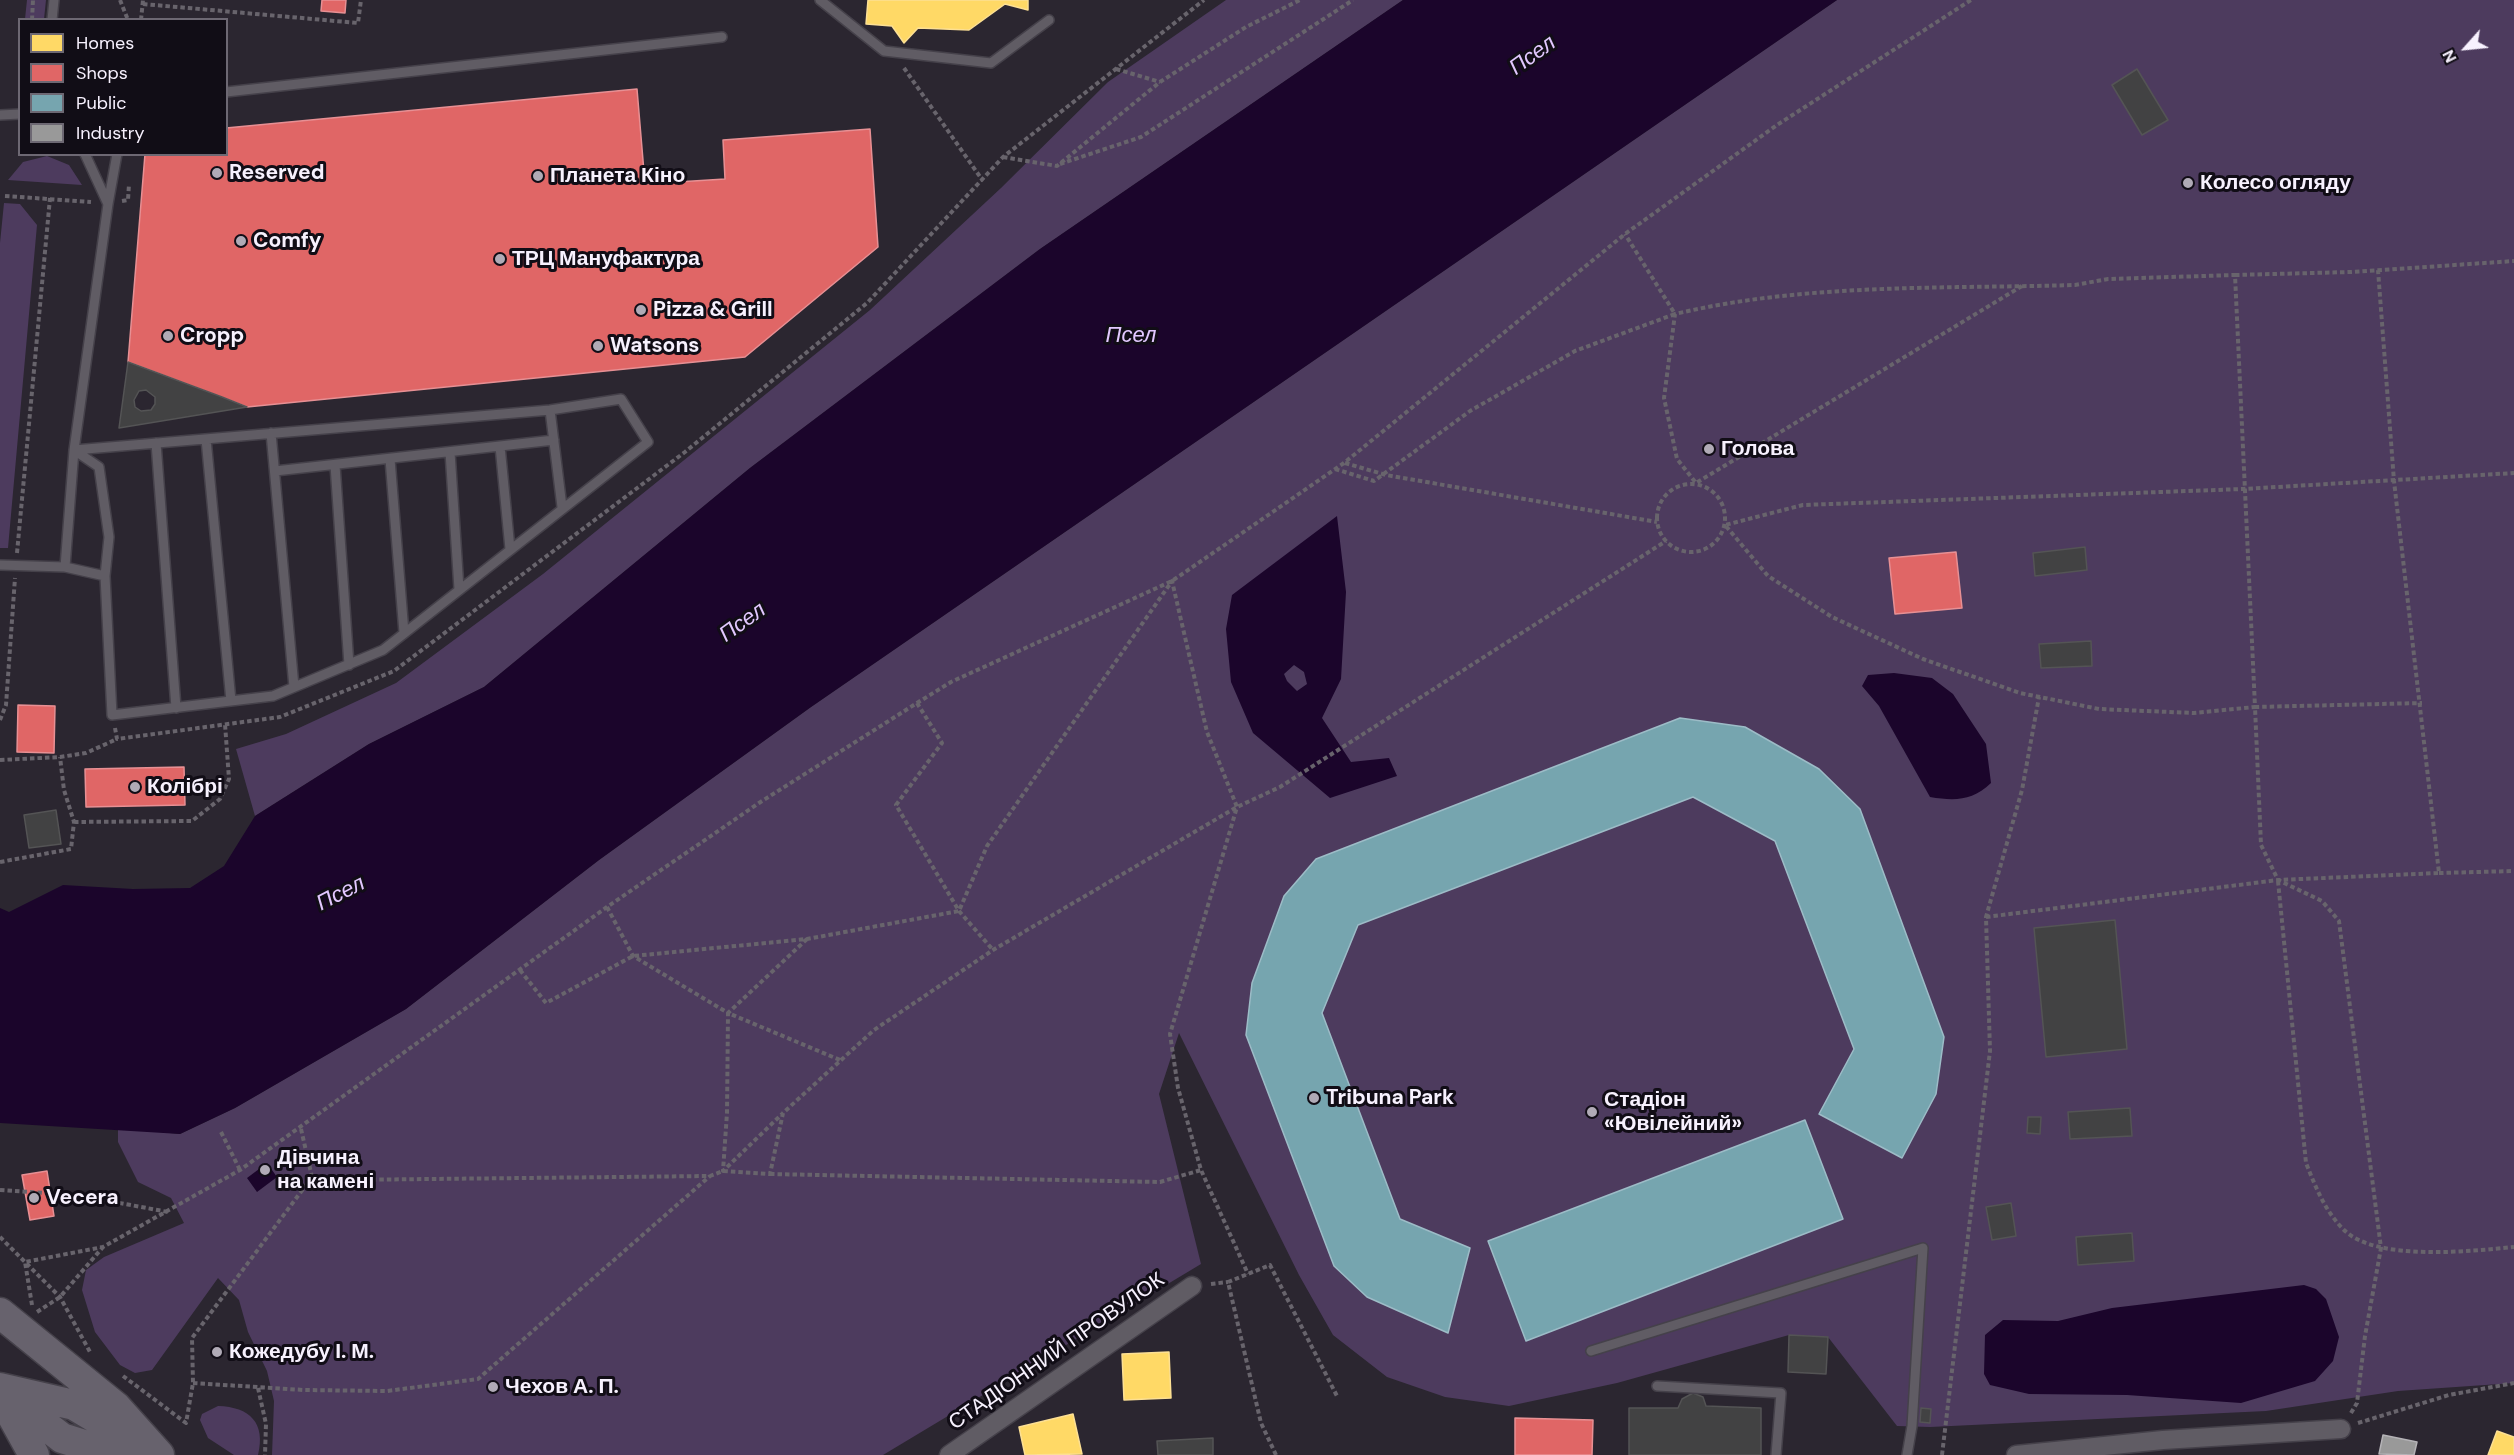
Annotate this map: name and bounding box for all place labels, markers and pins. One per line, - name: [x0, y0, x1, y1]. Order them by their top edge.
- place label: Reserved: [229, 160, 324, 186]
- place label: Планета Кіно: [550, 163, 685, 189]
- marker: Reserved: [210, 166, 224, 180]
- marker: Планета Кіно: [531, 169, 545, 183]
- place label: Колесо огляду: [2200, 170, 2351, 196]
- marker: Колесо огляду: [2181, 176, 2195, 190]
- place label: Comfy: [253, 228, 322, 254]
- marker: Comfy: [234, 234, 248, 248]
- place label: ТРЦ Мануфактура: [512, 246, 700, 272]
- marker: ТРЦ Мануфактура: [493, 252, 507, 266]
- place label: Pizza & Grill: [653, 297, 773, 323]
- marker: Pizza & Grill: [634, 303, 648, 317]
- place label: Cropp: [180, 323, 244, 349]
- marker: Cropp: [161, 329, 175, 343]
- place label: Watsons: [610, 333, 700, 359]
- marker: Watsons: [591, 339, 605, 353]
- place label: Голова: [1721, 436, 1794, 462]
- marker: Голова: [1702, 442, 1716, 456]
- place label: Колібрі: [147, 774, 223, 800]
- marker: Колібрі: [128, 780, 142, 794]
- place label: Tribuna Park: [1326, 1085, 1454, 1111]
- place label: Стадіон «Ювілейний»: [1604, 1087, 1742, 1137]
- marker: Tribuna Park: [1307, 1091, 1321, 1105]
- marker: Стадіон «Ювілейний»: [1585, 1105, 1599, 1119]
- place label: Дівчина на камені: [277, 1145, 374, 1195]
- marker: Дівчина на камені: [258, 1163, 272, 1177]
- place label: Vecera: [46, 1185, 118, 1211]
- marker: Vecera: [27, 1191, 41, 1205]
- place label: Кожедубу І. М.: [229, 1339, 374, 1365]
- marker: Кожедубу І. М.: [210, 1345, 224, 1359]
- place label: Чехов А. П.: [505, 1374, 619, 1400]
- marker: Чехов А. П.: [486, 1380, 500, 1394]

